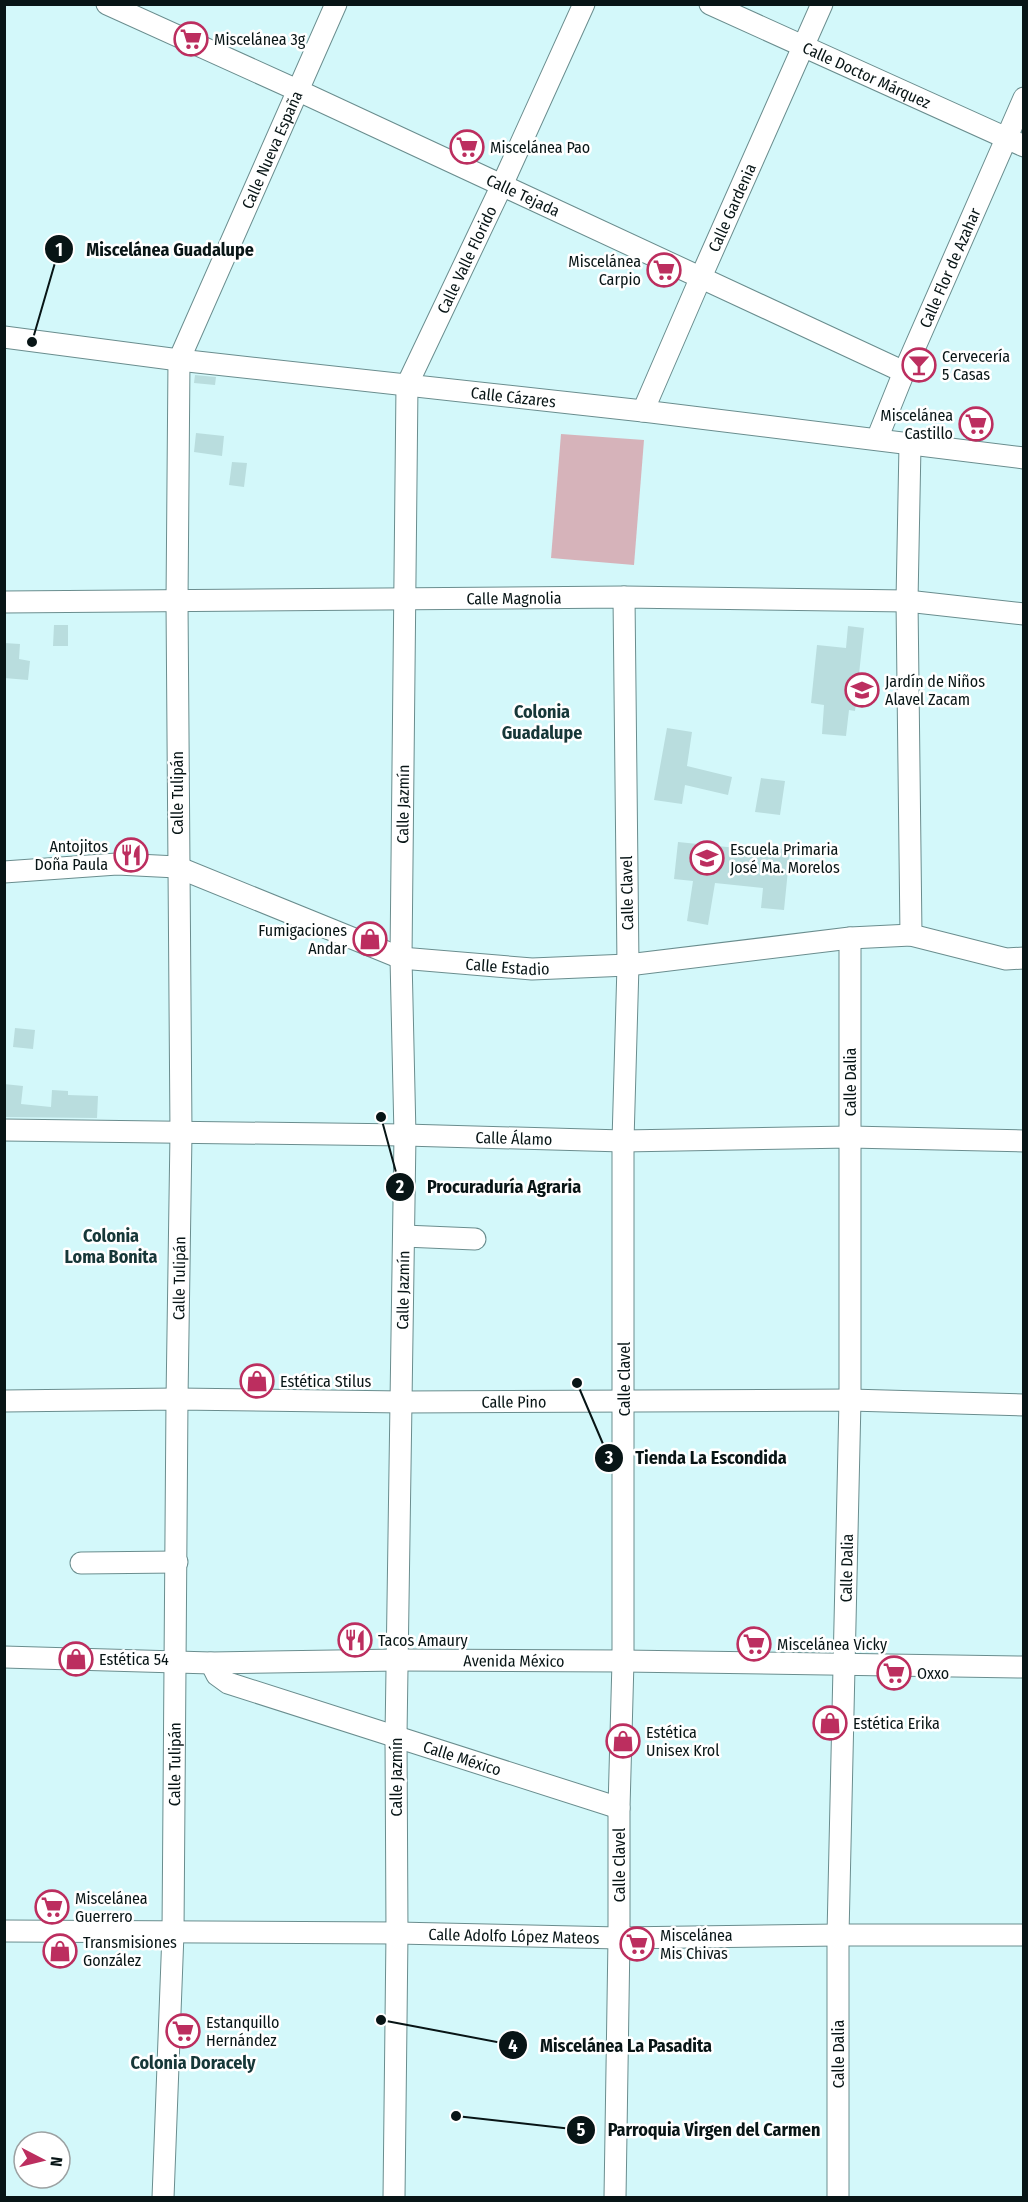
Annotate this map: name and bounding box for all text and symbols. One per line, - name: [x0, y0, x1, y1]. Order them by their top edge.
- supermarket icon: Miscelánea 3g: [173, 21, 209, 57]
- place label: Miscelánea 3g: [214, 30, 306, 49]
- street label: Calle Doctor Márquez: [800, 38, 934, 112]
- street label: Calle Nueva España: [237, 88, 306, 212]
- supermarket icon: Miscelánea Pao: [449, 129, 485, 165]
- place label: Miscelánea Pao: [490, 138, 590, 157]
- street label: Calle Gardenia: [704, 160, 760, 255]
- street label: Calle Tejada: [484, 170, 563, 220]
- street label: Calle Valle Florido: [433, 203, 500, 317]
- street label: Calle Flor de Azahar: [915, 205, 984, 331]
- callout: Miscelánea Guadalupe: [44, 231, 266, 267]
- text: 1: [55, 239, 63, 261]
- text: Miscelánea Guadalupe: [86, 239, 254, 261]
- place label: Miscelánea Carpio: [568, 252, 641, 289]
- supermarket icon: Miscelánea Carpio: [646, 252, 682, 288]
- bar icon: Cervecería 5 Casas: [901, 347, 937, 383]
- place label: Cervecería 5 Casas: [942, 347, 1010, 384]
- street label: Calle Cázares: [470, 383, 557, 411]
- place label: Miscelánea Castillo: [880, 406, 953, 443]
- supermarket icon: Miscelánea Castillo: [958, 406, 994, 442]
- street label: Calle Magnolia: [466, 588, 562, 608]
- school or university icon: Jardín de Niños Alavel Zacam: [844, 672, 880, 708]
- place label: Jardín de Niños Alavel Zacam: [885, 672, 985, 709]
- district label: Colonia Guadalupe: [502, 701, 582, 744]
- street label: Calle Tulipán: [168, 751, 187, 835]
- street label: Calle Jazmín: [393, 765, 413, 844]
- place label: Antojitos Doña Paula: [35, 837, 108, 874]
- restaurant icon: Antojitos Doña Paula: [113, 837, 149, 873]
- school or university icon: Escuela Primaria José Ma. Morelos: [689, 840, 725, 876]
- place label: Escuela Primaria José Ma. Morelos: [730, 840, 840, 877]
- street label: Calle Clavel: [617, 856, 637, 930]
- place label: Fumigaciones Andar: [258, 921, 347, 958]
- shop icon: Fumigaciones Andar: [352, 921, 388, 957]
- street label: Calle Estadio: [465, 954, 550, 979]
- street label: Calle Dalia: [841, 1048, 860, 1116]
- street label: Calle Álamo: [475, 1127, 553, 1149]
- callout: Procuraduría Agraria: [385, 1169, 593, 1205]
- text: 2: [395, 1176, 404, 1198]
- text: Procuraduría Agraria: [427, 1176, 581, 1198]
- district label: Colonia Loma Bonita: [65, 1225, 158, 1268]
- street label: Calle Tulipán: [169, 1236, 189, 1320]
- street label: Calle Jazmín: [393, 1250, 413, 1330]
- street label: Calle Clavel: [615, 1342, 634, 1416]
- shop icon: Estética Stilus: [239, 1363, 275, 1399]
- place label: Estética Stilus: [280, 1372, 371, 1391]
- street label: Calle Pino: [481, 1392, 547, 1411]
- callout: Tienda La Escondida: [594, 1440, 799, 1476]
- text: 3: [604, 1447, 614, 1469]
- text: Tienda La Escondida: [635, 1447, 787, 1469]
- street label: Calle Dalia: [836, 1533, 857, 1603]
- restaurant icon: Tacos Amaury: [337, 1622, 373, 1658]
- supermarket icon: Miscelánea Vicky: [736, 1626, 772, 1662]
- place label: Tacos Amaury: [378, 1631, 469, 1650]
- place label: Miscelánea Vicky: [777, 1635, 888, 1654]
- shop icon: Estética 54: [58, 1641, 94, 1677]
- place label: Estética 54: [99, 1650, 169, 1669]
- street label: Avenida México: [463, 1651, 565, 1670]
- supermarket icon: Oxxo: [876, 1655, 912, 1691]
- place label: Oxxo: [917, 1664, 949, 1683]
- shop icon: Estética Erika: [812, 1705, 848, 1741]
- place label: Estética Erika: [853, 1714, 940, 1733]
- street label: Calle Tulipán: [164, 1722, 184, 1806]
- shop icon: Estética Unisex Krol: [605, 1723, 641, 1759]
- place label: Estética Unisex Krol: [646, 1723, 719, 1760]
- street label: Calle México: [421, 1737, 504, 1779]
- street label: Calle Jazmín: [387, 1738, 406, 1816]
- street label: Calle Clavel: [610, 1828, 629, 1902]
- supermarket icon: Miscelánea Guerrero: [34, 1889, 70, 1925]
- place label: Miscelánea Guerrero: [75, 1889, 148, 1926]
- street label: Calle Adolfo López Mateos: [428, 1924, 600, 1947]
- supermarket icon: Miscelánea Mis Chivas: [619, 1926, 655, 1962]
- place label: Miscelánea Mis Chivas: [660, 1926, 733, 1963]
- shop icon: Transmisiones González: [42, 1933, 78, 1969]
- place label: Transmisiones González: [83, 1933, 177, 1970]
- supermarket icon: Estanquillo Hernández: [165, 2013, 201, 2049]
- place label: Estanquillo Hernández: [206, 2013, 279, 2050]
- street label: Calle Dalia: [829, 2020, 848, 2088]
- callout: Miscelánea La Pasadita: [498, 2027, 724, 2063]
- text: 4: [508, 2035, 518, 2057]
- text: Miscelánea La Pasadita: [540, 2035, 712, 2057]
- district label: Colonia Doracely: [130, 2052, 256, 2074]
- callout: Parroquia Virgen del Carmen: [566, 2112, 832, 2148]
- text: 5: [577, 2119, 586, 2141]
- text: Parroquia Virgen del Carmen: [608, 2119, 820, 2141]
- north arrow: [12, 2130, 72, 2190]
- text: N: [46, 2156, 66, 2168]

